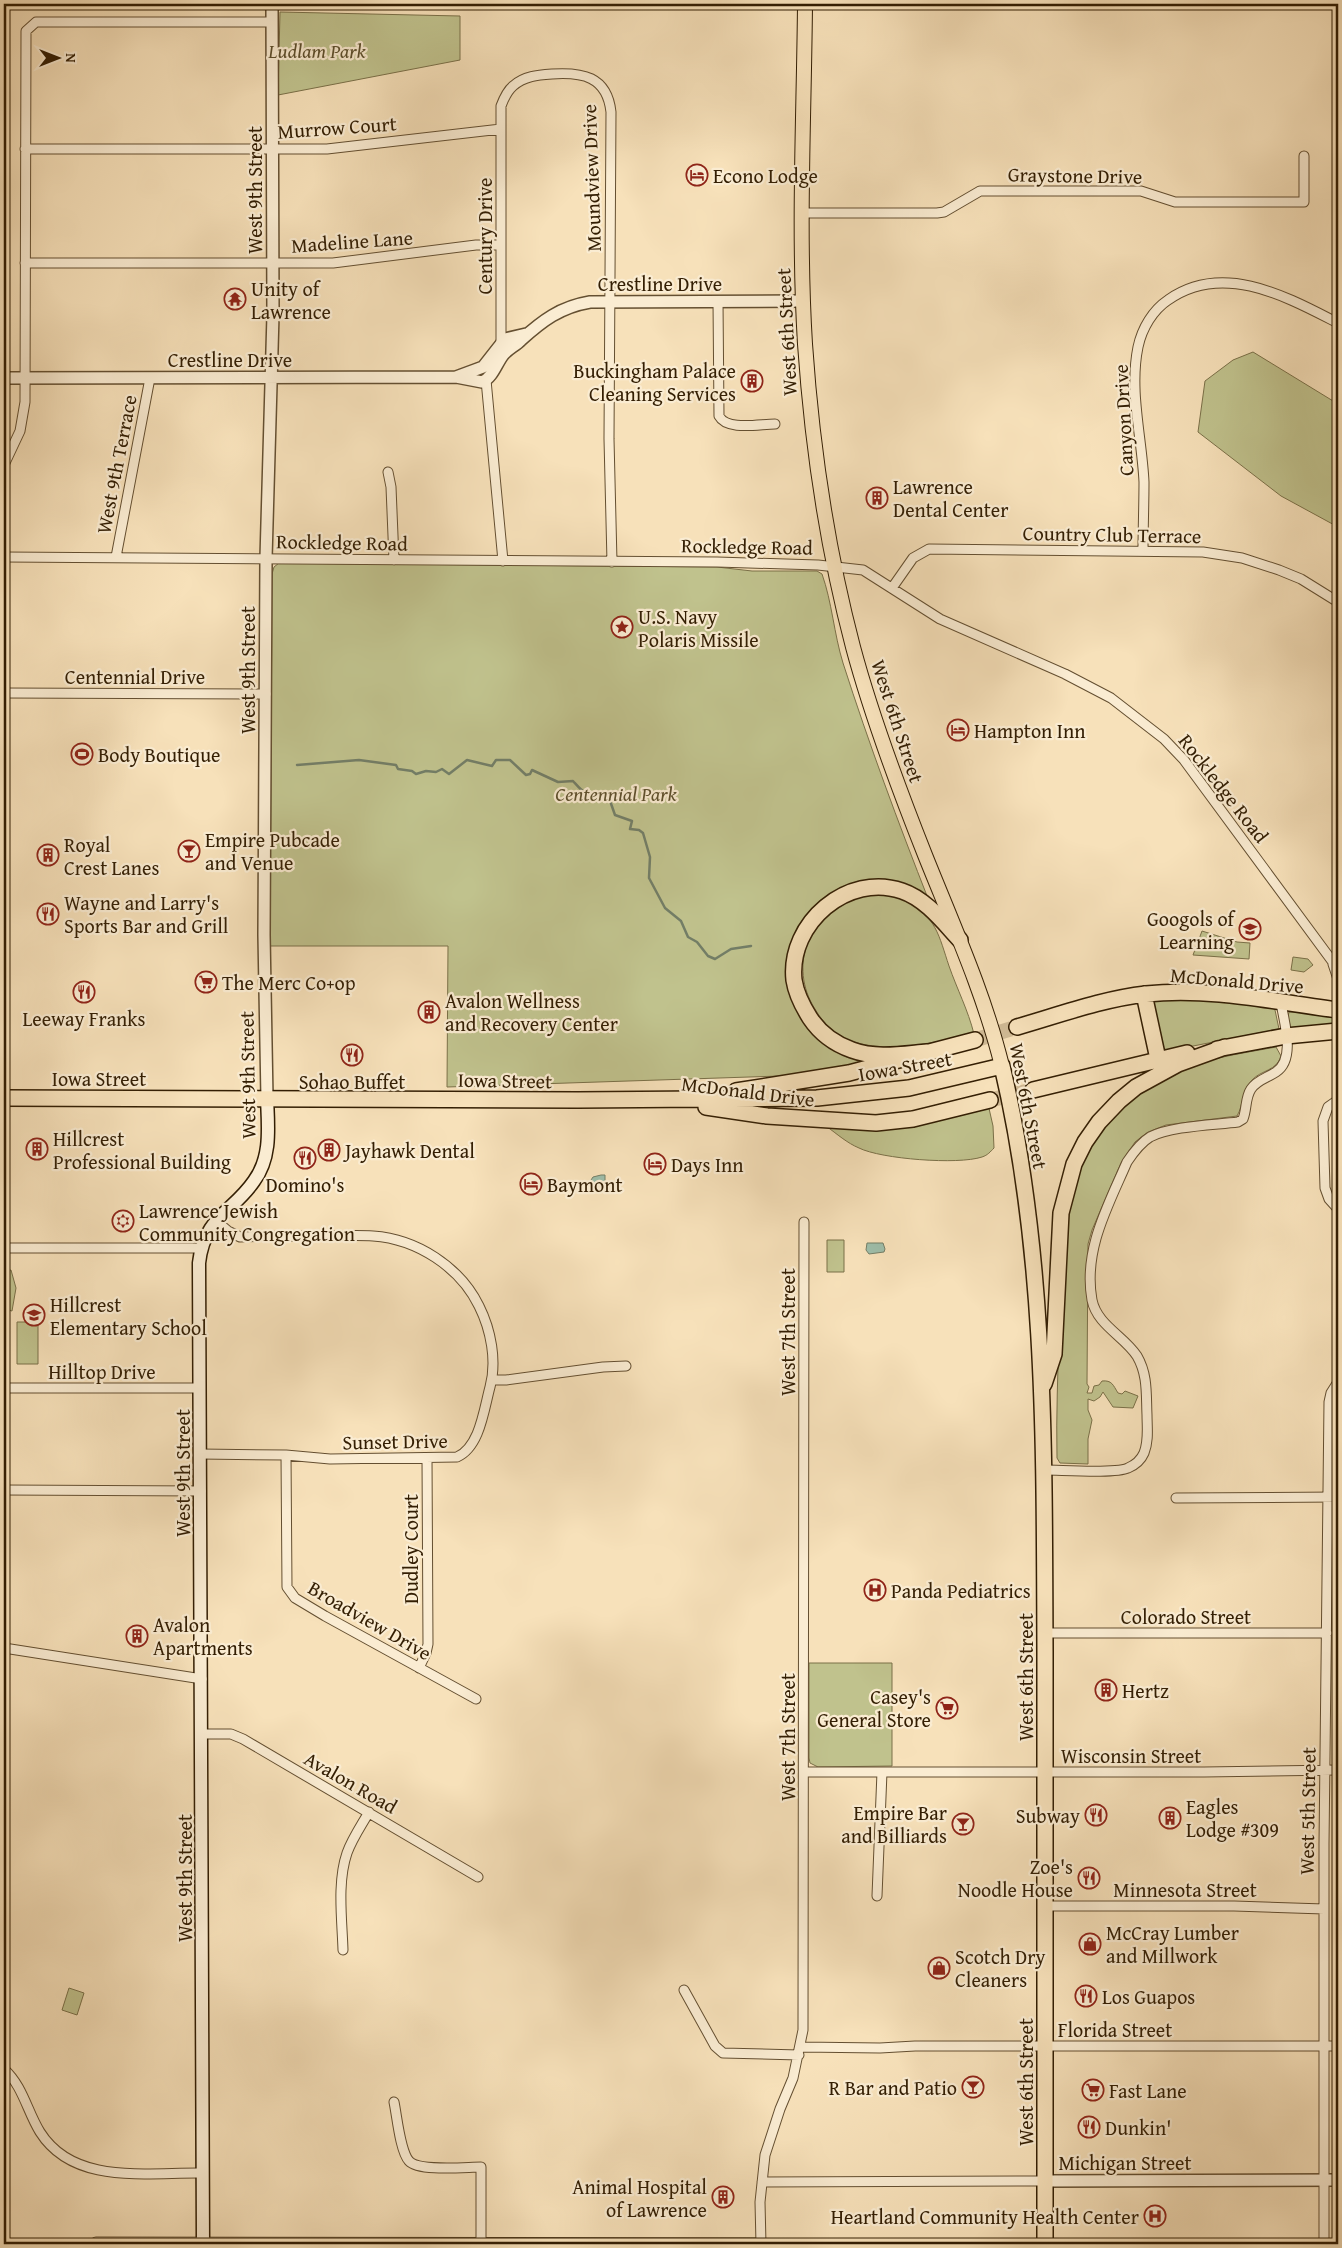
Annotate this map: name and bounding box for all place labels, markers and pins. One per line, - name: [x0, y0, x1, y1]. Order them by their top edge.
- place label: Econo Lodge: [713, 161, 818, 190]
- hotel icon: Econo Lodge: [685, 163, 709, 187]
- place label: Unity of Lawrence: [251, 274, 331, 326]
- temple icon: Unity of Lawrence: [223, 287, 247, 311]
- place label: Buckingham Palace Cleaning Services: [573, 356, 736, 408]
- building icon: Buckingham Palace Cleaning Services: [740, 369, 764, 393]
- place label: Lawrence Dental Center: [893, 472, 1008, 524]
- building icon: Lawrence Dental Center: [865, 486, 889, 510]
- place label: U.S. Navy Polaris Missile: [638, 602, 759, 654]
- place icon: U.S. Navy Polaris Missile: [610, 615, 634, 639]
- place label: Hampton Inn: [974, 716, 1085, 745]
- hotel icon: Hampton Inn: [946, 718, 970, 742]
- place label: Body Boutique: [98, 740, 220, 769]
- sports icon: Body Boutique: [70, 742, 94, 766]
- place label: Empire Pubcade and Venue: [205, 825, 340, 877]
- place label: Royal Crest Lanes: [64, 830, 159, 882]
- bar icon: Empire Pubcade and Venue: [177, 839, 201, 863]
- building icon: Royal Crest Lanes: [36, 843, 60, 867]
- place label: Wayne and Larry's Sports Bar and Grill: [64, 888, 229, 940]
- restaurant icon: Wayne and Larry's Sports Bar and Grill: [36, 902, 60, 926]
- place label: Googols of Learning: [1147, 904, 1237, 956]
- school or university icon: Googols of Learning: [1238, 917, 1262, 941]
- place label: The Merc Co+op: [222, 968, 356, 997]
- supermarket icon: The Merc Co+op: [194, 970, 218, 994]
- restaurant icon: Leeway Franks: [72, 980, 96, 1004]
- place label: Avalon Wellness and Recovery Center: [445, 986, 618, 1038]
- building icon: Avalon Wellness and Recovery Center: [417, 1000, 441, 1024]
- place label: Leeway Franks: [23, 1004, 145, 1033]
- restaurant icon: Sohao Buffet: [340, 1043, 364, 1067]
- place label: Sohao Buffet: [299, 1067, 405, 1096]
- place label: Hillcrest Professional Building: [53, 1124, 231, 1176]
- place label: Jayhawk Dental: [342, 1136, 475, 1165]
- building icon: Hillcrest Professional Building: [25, 1137, 49, 1161]
- building icon: Jayhawk Dental: [317, 1138, 341, 1162]
- restaurant icon: Domino's: [293, 1146, 317, 1170]
- place label: Days Inn: [671, 1150, 744, 1179]
- hotel icon: Days Inn: [643, 1152, 667, 1176]
- place label: Domino's: [266, 1170, 344, 1199]
- place label: Baymont: [547, 1170, 623, 1199]
- hotel icon: Baymont: [519, 1172, 543, 1196]
- place label: Lawrence Jewish Community Congregation: [139, 1196, 355, 1248]
- synagogue icon: Lawrence Jewish Community Congregation: [111, 1209, 135, 1233]
- place label: Hillcrest Elementary School: [50, 1290, 207, 1342]
- school or university icon: Hillcrest Elementary School: [22, 1303, 46, 1327]
- place label: Panda Pediatrics: [891, 1576, 1031, 1605]
- hospital icon: Panda Pediatrics: [863, 1578, 887, 1602]
- place label: Avalon Apartments: [153, 1610, 253, 1662]
- building icon: Avalon Apartments: [125, 1624, 149, 1648]
- place label: Hertz: [1122, 1676, 1169, 1705]
- building icon: Hertz: [1094, 1678, 1118, 1702]
- place label: Casey's General Store: [817, 1682, 931, 1734]
- supermarket icon: Casey's General Store: [935, 1696, 959, 1720]
- place label: Eagles Lodge #309: [1186, 1792, 1279, 1844]
- place label: Empire Bar and Billiards: [841, 1798, 947, 1850]
- place label: Subway: [1016, 1801, 1080, 1830]
- restaurant icon: Subway: [1084, 1803, 1108, 1827]
- building icon: Eagles Lodge #309: [1158, 1806, 1182, 1830]
- bar icon: Empire Bar and Billiards: [951, 1812, 975, 1836]
- place label: Zoe's Noodle House: [958, 1852, 1073, 1904]
- restaurant icon: Zoe's Noodle House: [1077, 1866, 1101, 1890]
- place label: McCray Lumber and Millwork: [1106, 1918, 1239, 1970]
- shop icon: McCray Lumber and Millwork: [1078, 1932, 1102, 1956]
- place label: Scotch Dry Cleaners: [955, 1942, 1045, 1994]
- shop icon: Scotch Dry Cleaners: [927, 1956, 951, 1980]
- place label: Los Guapos: [1102, 1982, 1195, 2011]
- restaurant icon: Los Guapos: [1074, 1984, 1098, 2008]
- place label: R Bar and Patio: [829, 2073, 957, 2102]
- bar icon: R Bar and Patio: [961, 2075, 985, 2099]
- place label: Fast Lane: [1109, 2076, 1187, 2105]
- supermarket icon: Fast Lane: [1081, 2078, 1105, 2102]
- place label: Dunkin': [1105, 2113, 1171, 2142]
- restaurant icon: Dunkin': [1077, 2115, 1101, 2139]
- place label: Animal Hospital of Lawrence: [572, 2172, 707, 2224]
- building icon: Animal Hospital of Lawrence: [711, 2185, 735, 2209]
- place label: Heartland Community Health Center: [831, 2202, 1139, 2231]
- hospital icon: Heartland Community Health Center: [1143, 2204, 1167, 2228]

